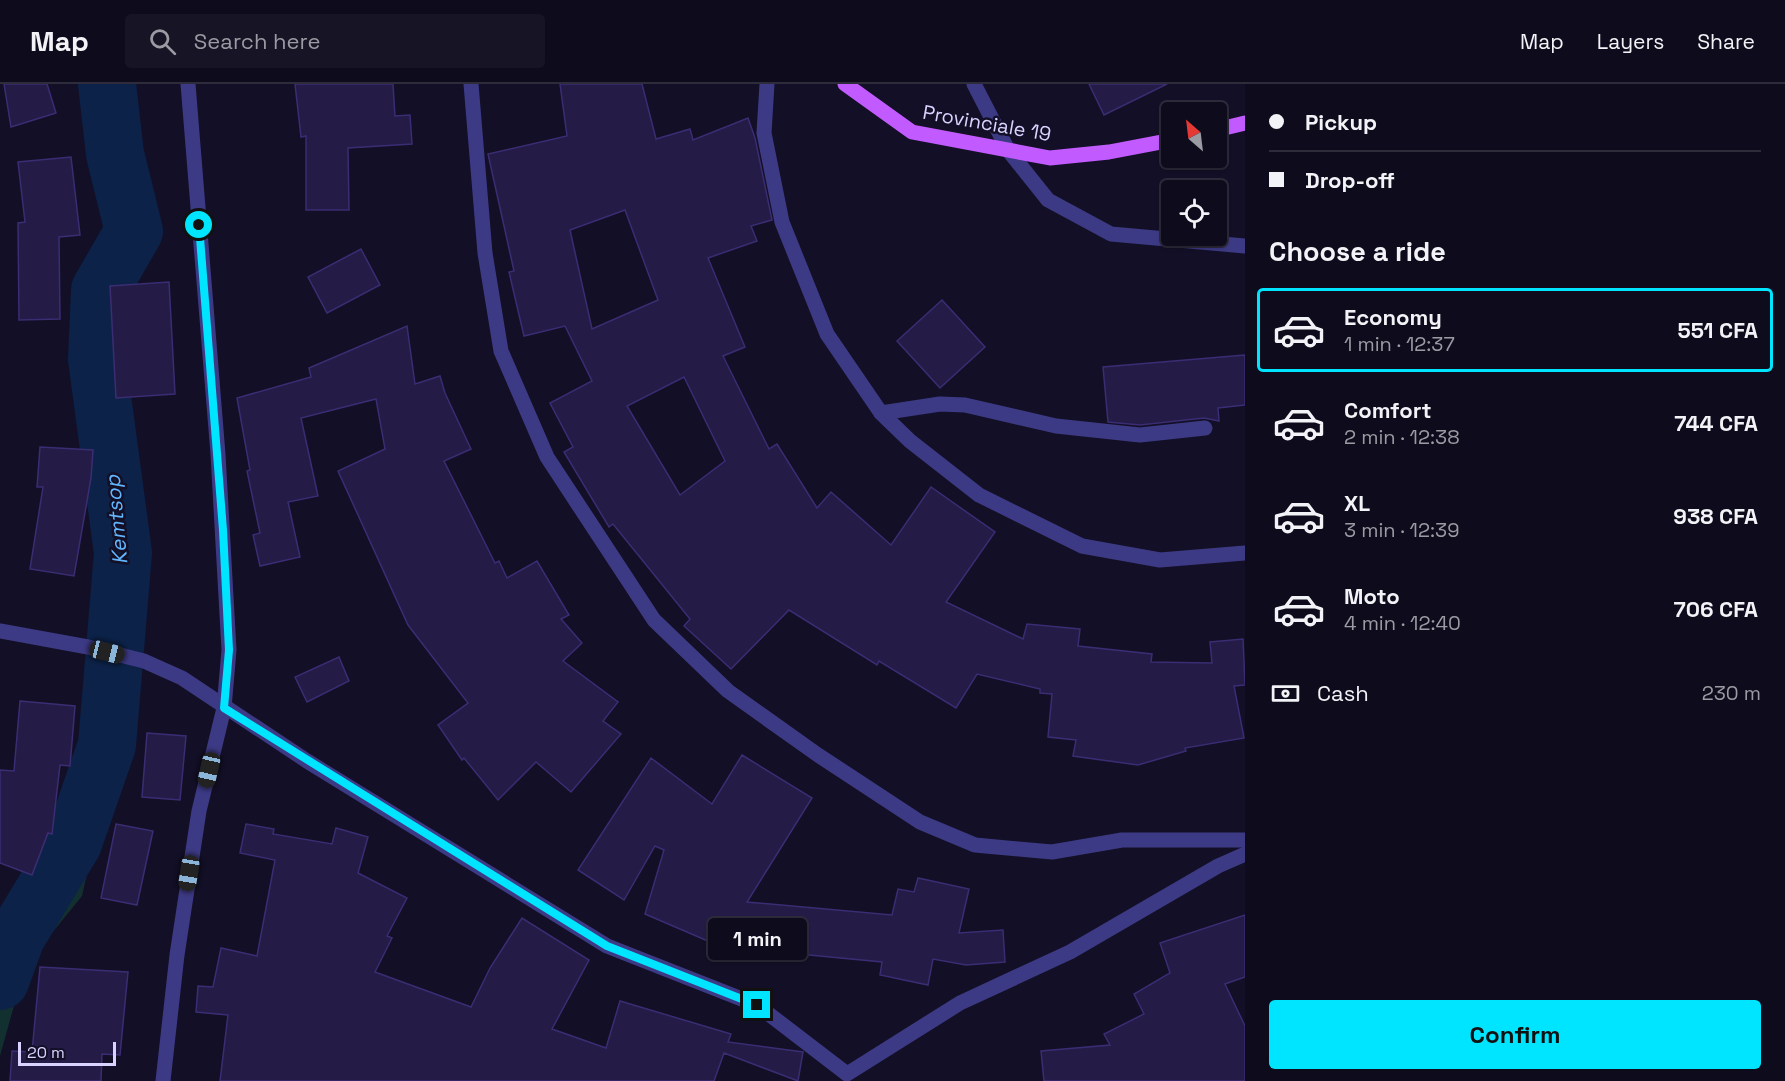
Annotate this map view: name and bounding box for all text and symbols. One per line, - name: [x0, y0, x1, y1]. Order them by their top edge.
- search box: [125, 14, 545, 68]
- text: Map: [30, 23, 89, 59]
- icon: search: [146, 25, 179, 58]
- text: Search here: [194, 27, 321, 55]
- text: Map: [1520, 28, 1564, 55]
- text: Layers: [1597, 28, 1664, 55]
- text: Share: [1697, 28, 1755, 55]
- street label: Provinciale 19: [921, 99, 1053, 147]
- north arrow: [1161, 102, 1227, 168]
- map controls: [1161, 102, 1227, 246]
- text: Pickup: [1305, 108, 1377, 136]
- text: Drop-off: [1305, 166, 1395, 194]
- button: locate: [1161, 180, 1227, 246]
- route start: [185, 211, 212, 238]
- text: Choose a ride: [1269, 234, 1446, 269]
- icon: car: [1272, 303, 1326, 357]
- text: Economy: [1344, 303, 1442, 331]
- text: 551 CFA: [1678, 316, 1758, 344]
- text: 1 min · 12:37: [1344, 331, 1455, 357]
- icon: car: [1272, 396, 1326, 450]
- text: Comfort: [1344, 396, 1432, 424]
- text: 744 CFA: [1674, 409, 1758, 437]
- text: 2 min · 12:38: [1344, 424, 1460, 450]
- water label: Kemtsop: [99, 473, 133, 566]
- icon: car: [1272, 489, 1326, 543]
- text: XL: [1344, 489, 1370, 517]
- text: 938 CFA: [1673, 502, 1758, 530]
- text: 3 min · 12:39: [1344, 517, 1459, 543]
- icon: car: [1272, 582, 1326, 636]
- text: Moto: [1344, 582, 1400, 610]
- text: 706 CFA: [1674, 595, 1758, 623]
- text: 4 min · 12:40: [1344, 610, 1461, 636]
- car: [87, 639, 127, 665]
- icon: cash: [1269, 677, 1302, 710]
- text: Cash: [1317, 679, 1369, 707]
- text: 230 m: [1702, 680, 1761, 706]
- car: [196, 750, 222, 790]
- car: [177, 854, 201, 892]
- callout: 1 min: [708, 918, 807, 960]
- text: 1 min: [733, 926, 782, 952]
- route end: [743, 991, 770, 1018]
- button: Confirm: [1269, 1000, 1761, 1069]
- scale bar: [18, 1039, 116, 1066]
- text: 20 m: [27, 1042, 65, 1063]

